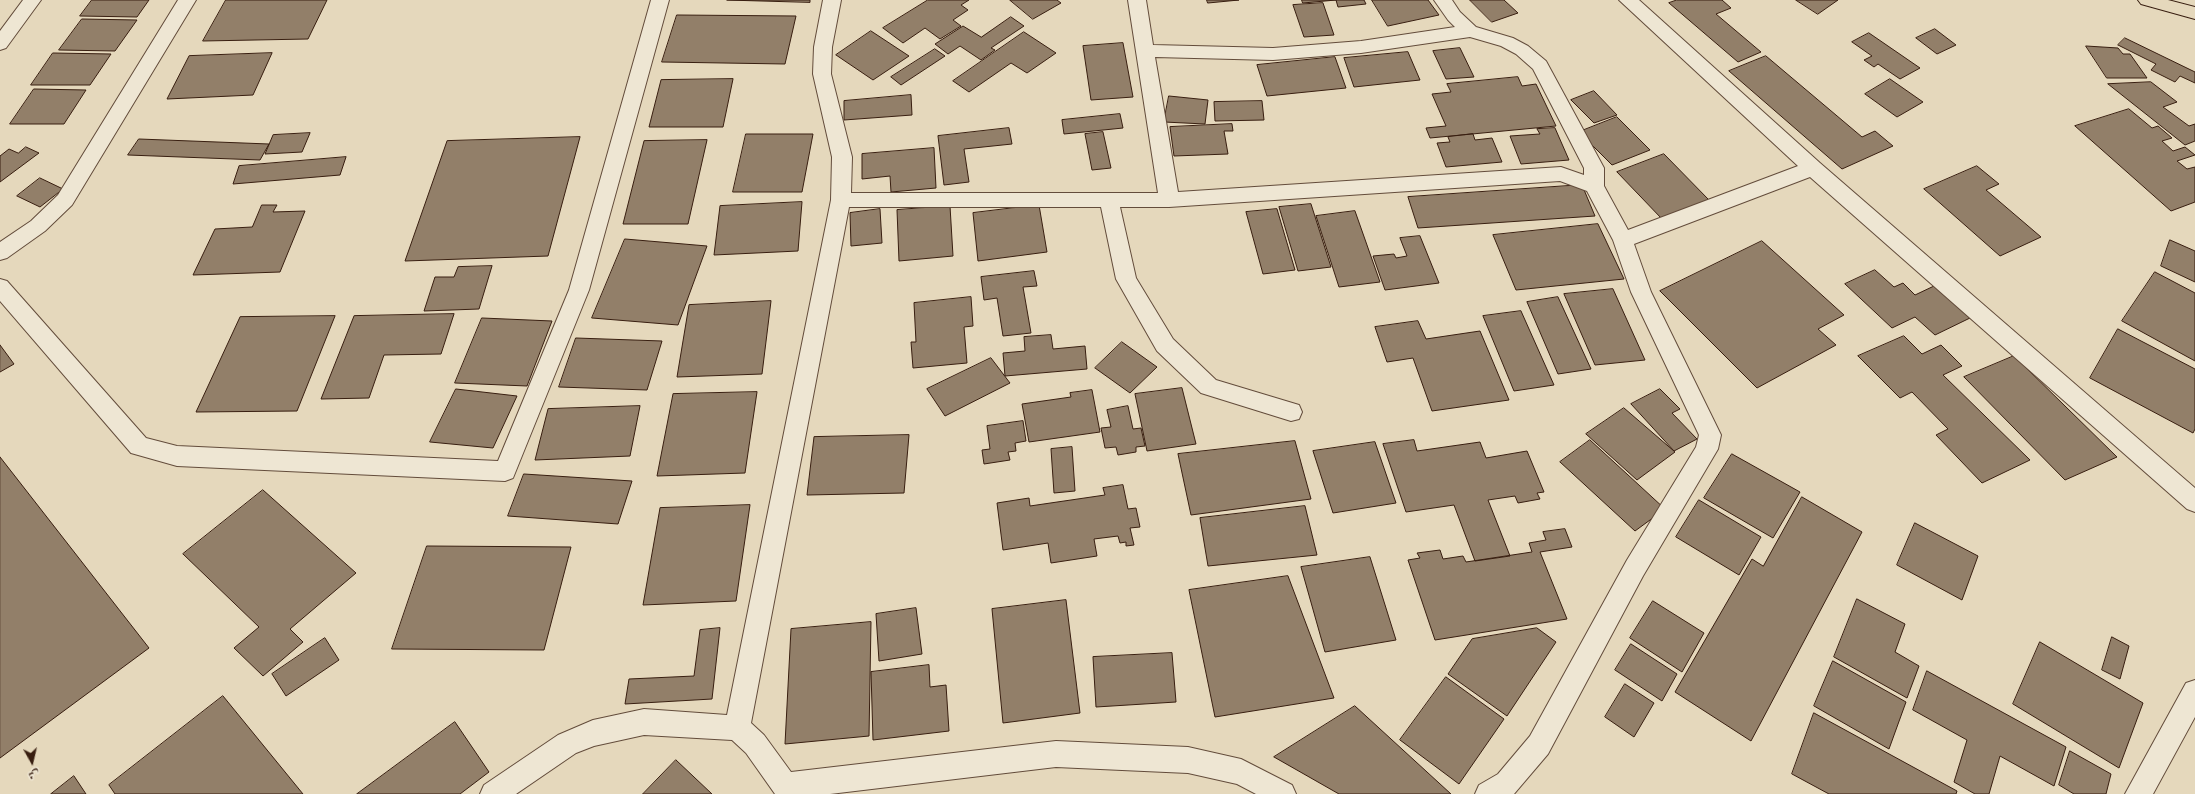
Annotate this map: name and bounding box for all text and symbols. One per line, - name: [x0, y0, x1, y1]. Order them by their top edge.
- north arrow: [12, 742, 52, 782]
- text: ش: [27, 766, 40, 782]

